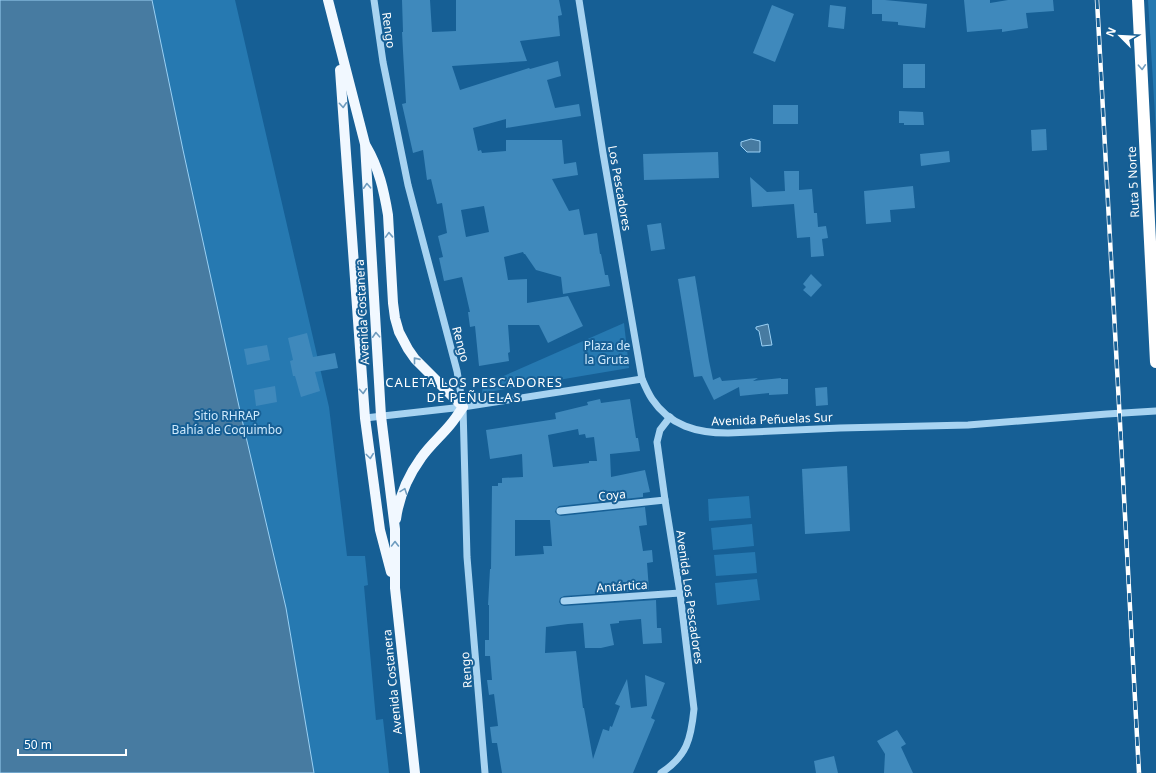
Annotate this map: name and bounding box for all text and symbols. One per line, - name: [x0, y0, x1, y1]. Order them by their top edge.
- street label: Rengo: [378, 11, 400, 49]
- north arrow: [1100, 16, 1140, 56]
- text: N: [1102, 25, 1119, 39]
- one-way arrow: [1137, 64, 1146, 70]
- one-way arrow: [339, 102, 348, 108]
- street label: Los Pescadores: [604, 144, 636, 232]
- street label: Ruta 5 Norte: [1123, 146, 1143, 218]
- one-way arrow: [363, 183, 371, 189]
- one-way arrow: [385, 232, 393, 238]
- street label: Avenida Costanera: [351, 259, 373, 365]
- street label: Rengo: [448, 324, 474, 364]
- one-way arrow: [372, 332, 380, 338]
- park label: Plaza de la Gruta: [584, 337, 631, 368]
- one-way arrow: [413, 357, 420, 364]
- district label: CALETA LOS PESCADORES DE PEÑUELAS: [385, 373, 563, 406]
- one-way arrow: [359, 388, 368, 394]
- park label: Sitio RHRAP Bahía de Coquimbo: [172, 407, 282, 438]
- street label: Avenida Peñuelas Sur: [711, 408, 833, 430]
- one-way arrow: [365, 453, 374, 460]
- street label: Coya: [597, 485, 627, 505]
- one-way arrow: [399, 487, 407, 494]
- street label: Avenida Los Pescadores: [672, 529, 708, 665]
- one-way arrow: [391, 541, 399, 547]
- street label: Antártica: [596, 576, 648, 596]
- street label: Avenida Costanera: [378, 629, 406, 735]
- street label: Rengo: [456, 651, 476, 689]
- scale bar: [18, 731, 126, 757]
- text: 50 m: [24, 736, 52, 753]

